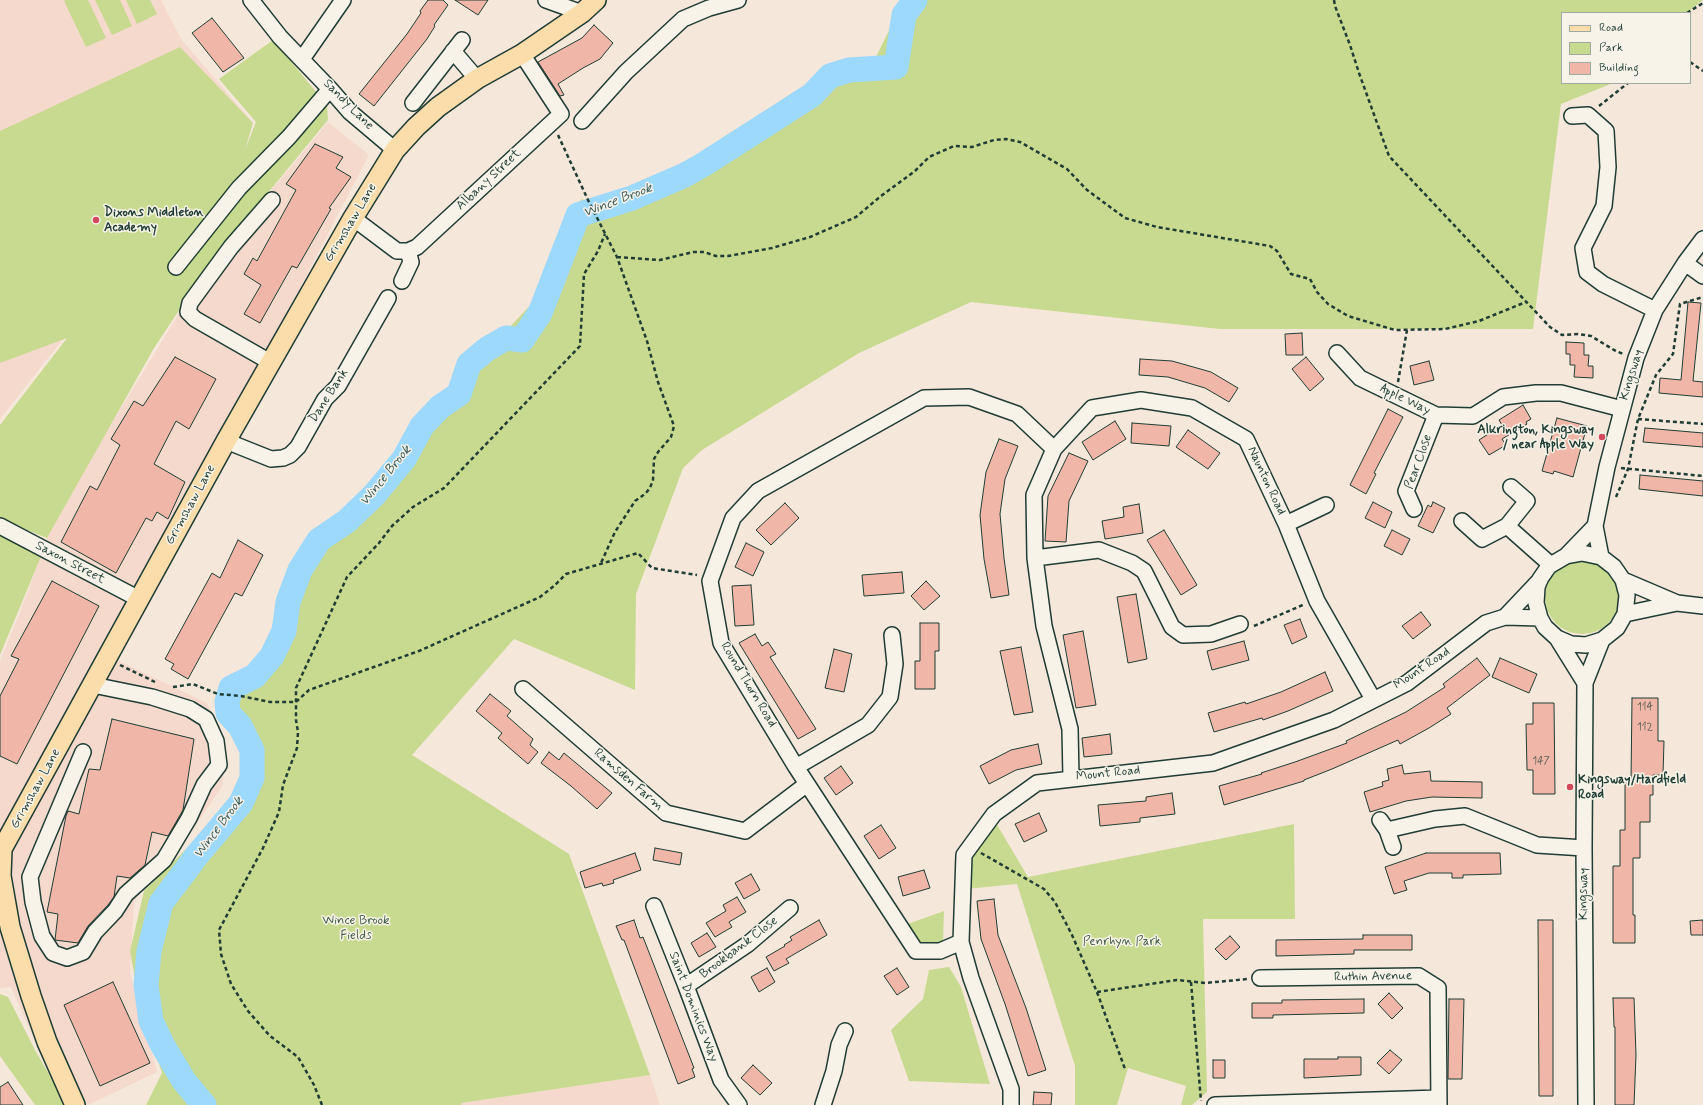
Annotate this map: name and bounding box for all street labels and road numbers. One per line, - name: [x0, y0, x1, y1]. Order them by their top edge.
- street label: Sandy Lane: [319, 76, 377, 134]
- street label: Albany Street: [453, 146, 525, 214]
- street label: Grimshaw Lane: [321, 181, 381, 265]
- street label: Kingsway: [1617, 348, 1647, 402]
- street label: Dane Bank: [306, 366, 352, 426]
- street label: Apple Way: [1377, 381, 1433, 419]
- street label: Pear Close: [1402, 432, 1436, 492]
- street label: Naunton Road: [1243, 444, 1289, 518]
- street label: Grimshaw Lane: [163, 462, 219, 548]
- street label: Saxon Street: [32, 538, 108, 588]
- street label: Round Thorn Road: [716, 640, 780, 730]
- street label: Mount Road: [1391, 644, 1453, 694]
- street label: Grimshaw Lane: [8, 746, 64, 832]
- street label: Ramsden Farm: [590, 746, 666, 814]
- street label: Mount Road: [1075, 763, 1141, 785]
- street label: Kingsway: [1576, 868, 1592, 920]
- street label: Brookbank Close: [697, 914, 781, 982]
- street label: Saint Dominics Way: [665, 950, 721, 1064]
- street label: Ruthin Avenue: [1334, 969, 1412, 985]

